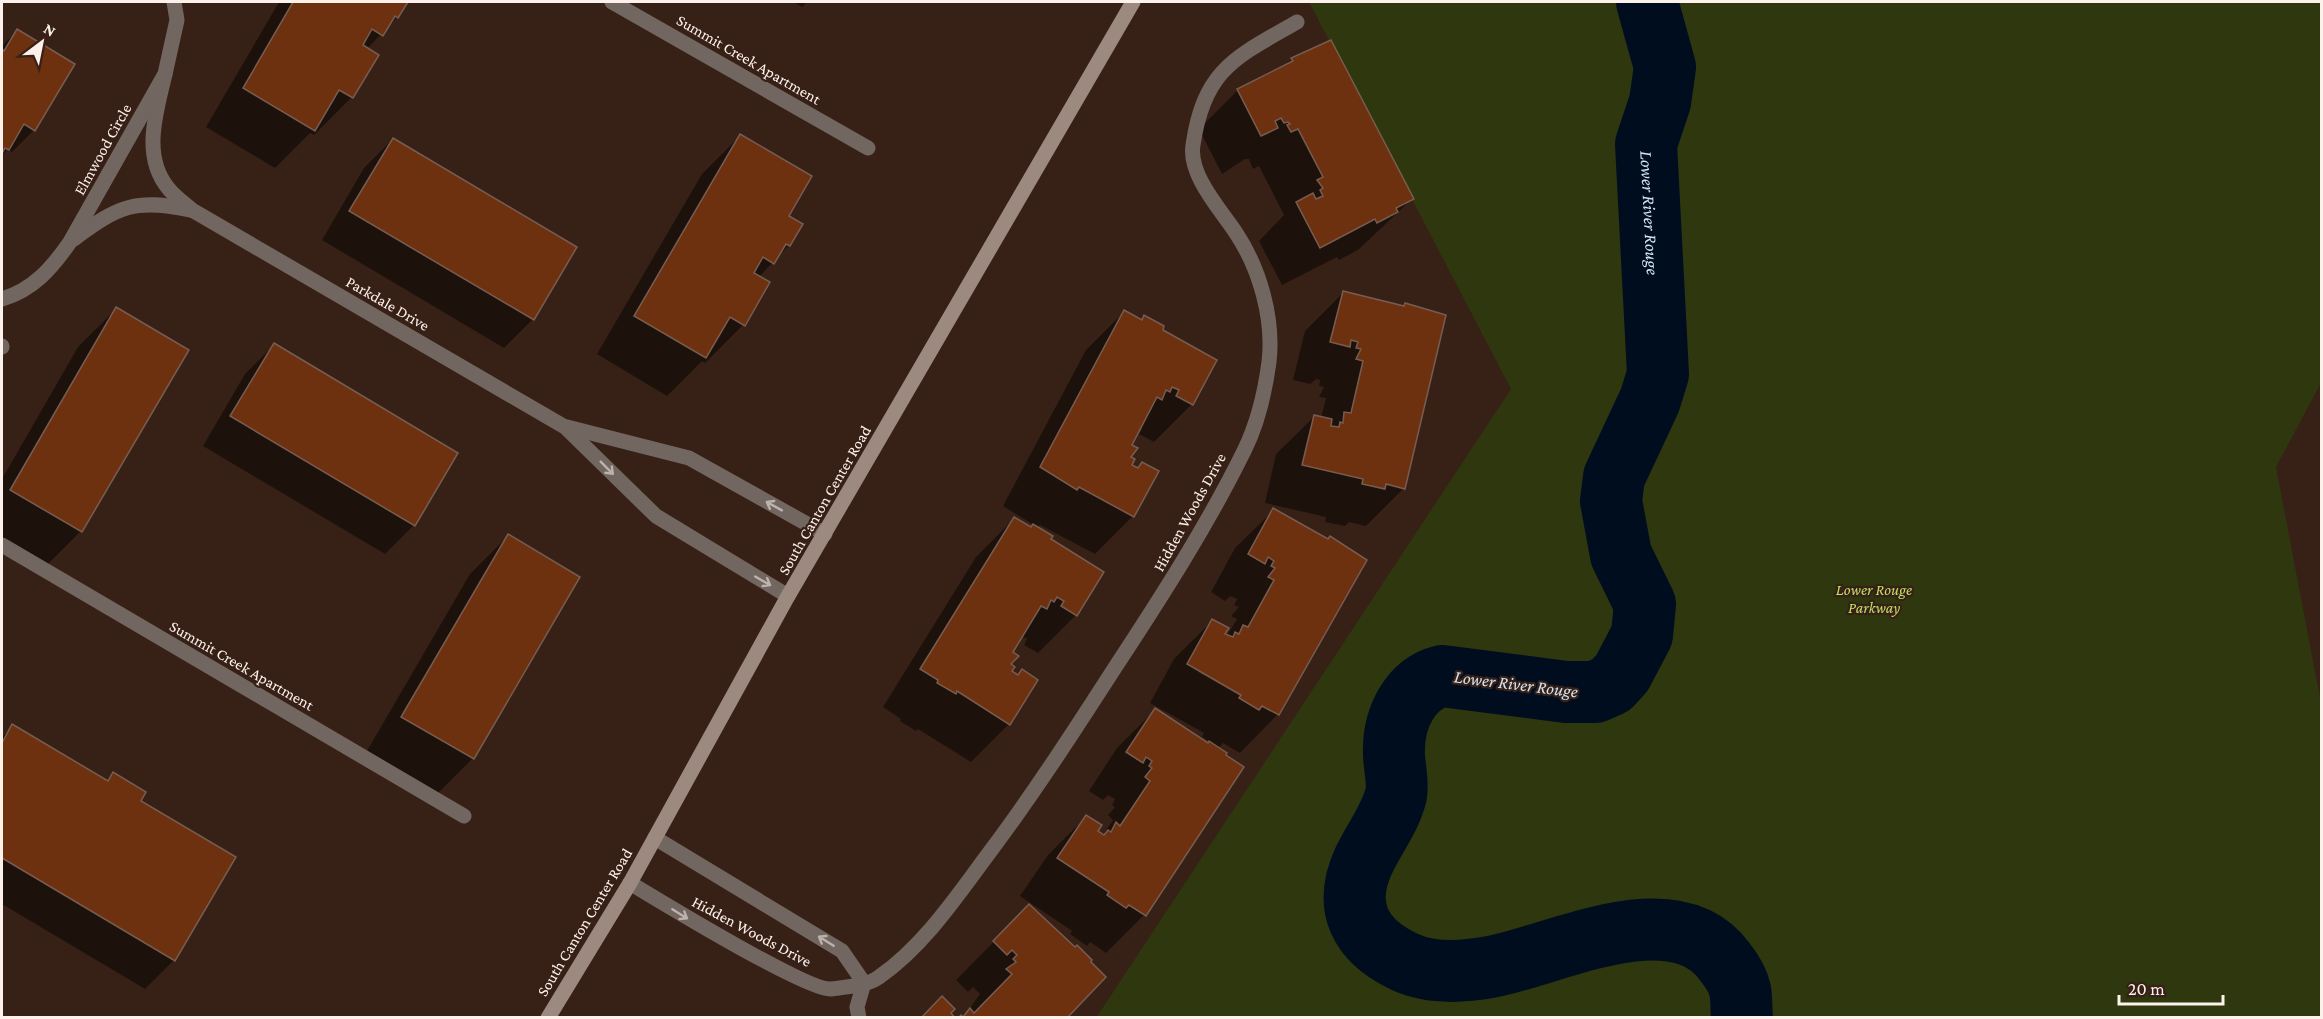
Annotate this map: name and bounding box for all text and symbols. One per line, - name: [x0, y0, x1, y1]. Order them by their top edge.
- street label: Summit Creek Apartment: [673, 11, 824, 109]
- north arrow: [12, 12, 72, 72]
- text: N: [41, 20, 59, 40]
- street label: Elmwood Circle: [70, 101, 134, 198]
- water label: Lower River Rouge: [1636, 150, 1663, 276]
- street label: Parkdale Drive: [343, 273, 432, 334]
- street label: South Canton Center Road: [775, 422, 874, 578]
- street label: Hidden Woods Drive: [1150, 450, 1229, 574]
- one-way arrow: [599, 460, 614, 475]
- one-way arrow: [766, 499, 783, 511]
- one-way arrow: [755, 576, 772, 588]
- park label: Lower Rouge Parkway: [1836, 581, 1912, 617]
- street label: Summit Creek Apartment: [166, 617, 317, 715]
- water label: Lower River Rouge: [1453, 666, 1579, 702]
- street label: South Canton Center Road: [534, 845, 636, 999]
- street label: Hidden Woods Drive: [689, 893, 814, 970]
- one-way arrow: [671, 908, 688, 920]
- one-way arrow: [818, 934, 835, 946]
- scale bar: [2119, 968, 2222, 1006]
- text: 20 m: [2128, 979, 2165, 999]

